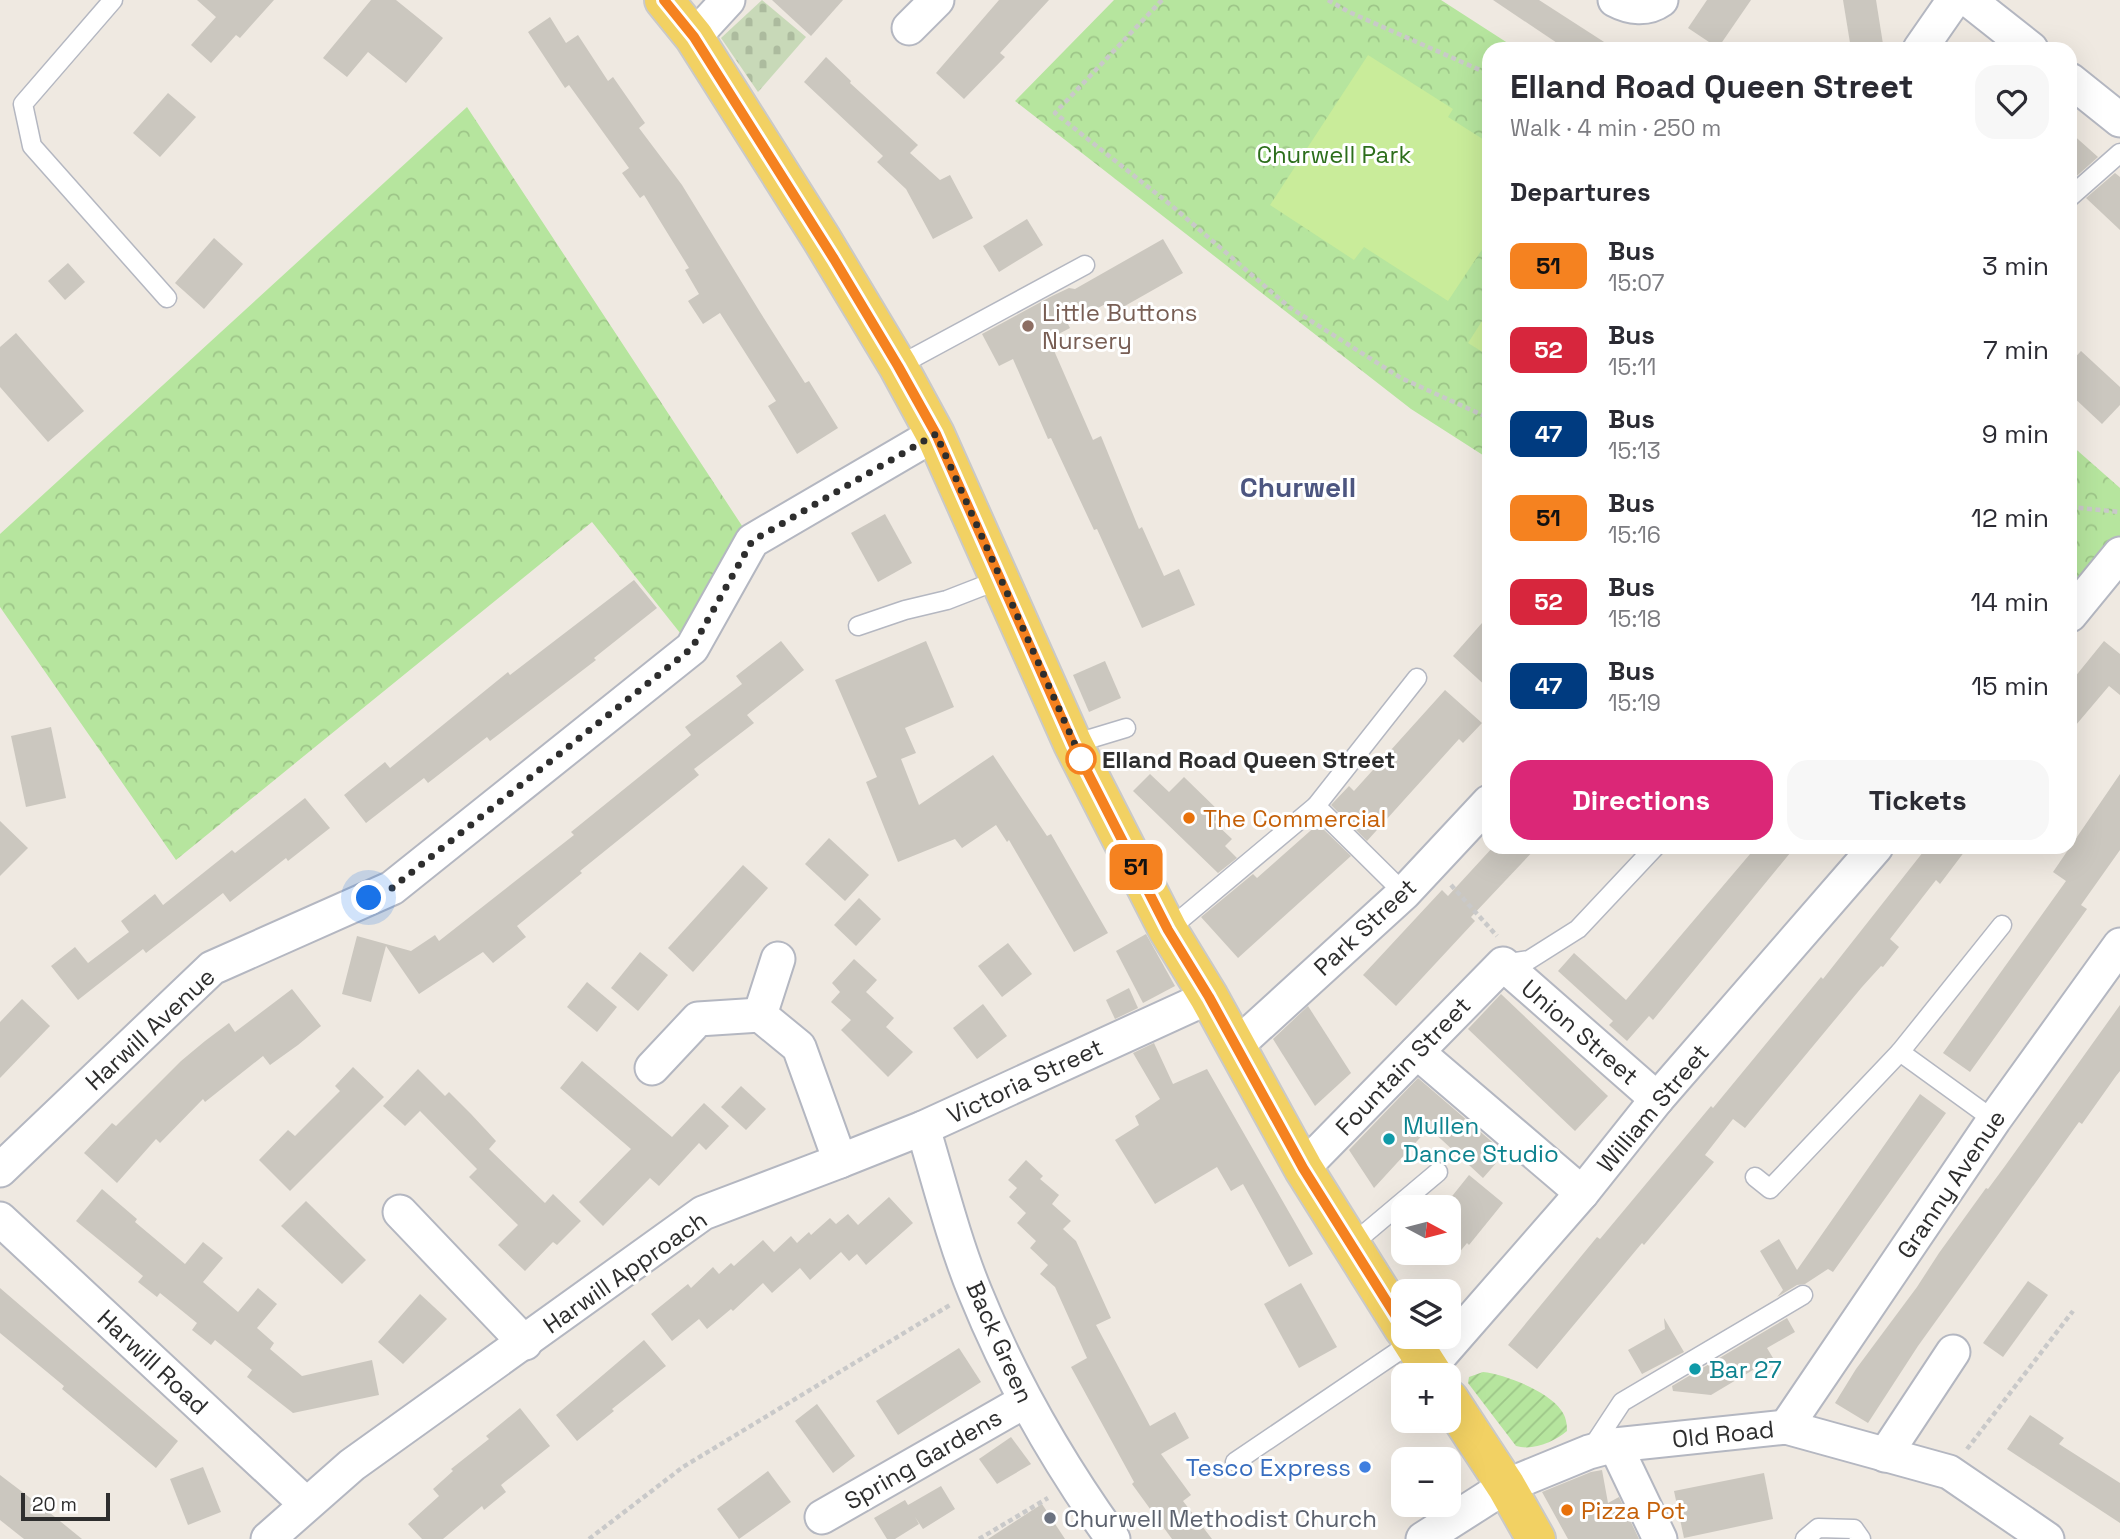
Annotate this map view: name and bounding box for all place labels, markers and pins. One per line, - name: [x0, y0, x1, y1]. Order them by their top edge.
- place label: Little Buttons Nursery: [1042, 297, 1198, 356]
- marker: Little Buttons Nursery: [1020, 318, 1036, 334]
- marker: Elland Road Queen Street: [1066, 744, 1096, 774]
- place label: Elland Road Queen Street: [1102, 744, 1395, 775]
- place label: The Commercial: [1203, 803, 1386, 834]
- marker: The Commercial: [1181, 810, 1197, 826]
- place label: Mullen Dance Studio: [1403, 1110, 1559, 1169]
- marker: Mullen Dance Studio: [1381, 1131, 1397, 1147]
- place label: Bar 27: [1709, 1354, 1782, 1385]
- marker: Bar 27: [1687, 1361, 1703, 1377]
- place label: Tesco Express: [1186, 1452, 1351, 1483]
- marker: Tesco Express: [1357, 1459, 1373, 1475]
- place label: Pizza Pot: [1581, 1495, 1686, 1526]
- marker: Pizza Pot: [1559, 1502, 1575, 1518]
- place label: Churwell Methodist Church: [1064, 1503, 1377, 1534]
- marker: Churwell Methodist Church: [1042, 1510, 1058, 1526]

